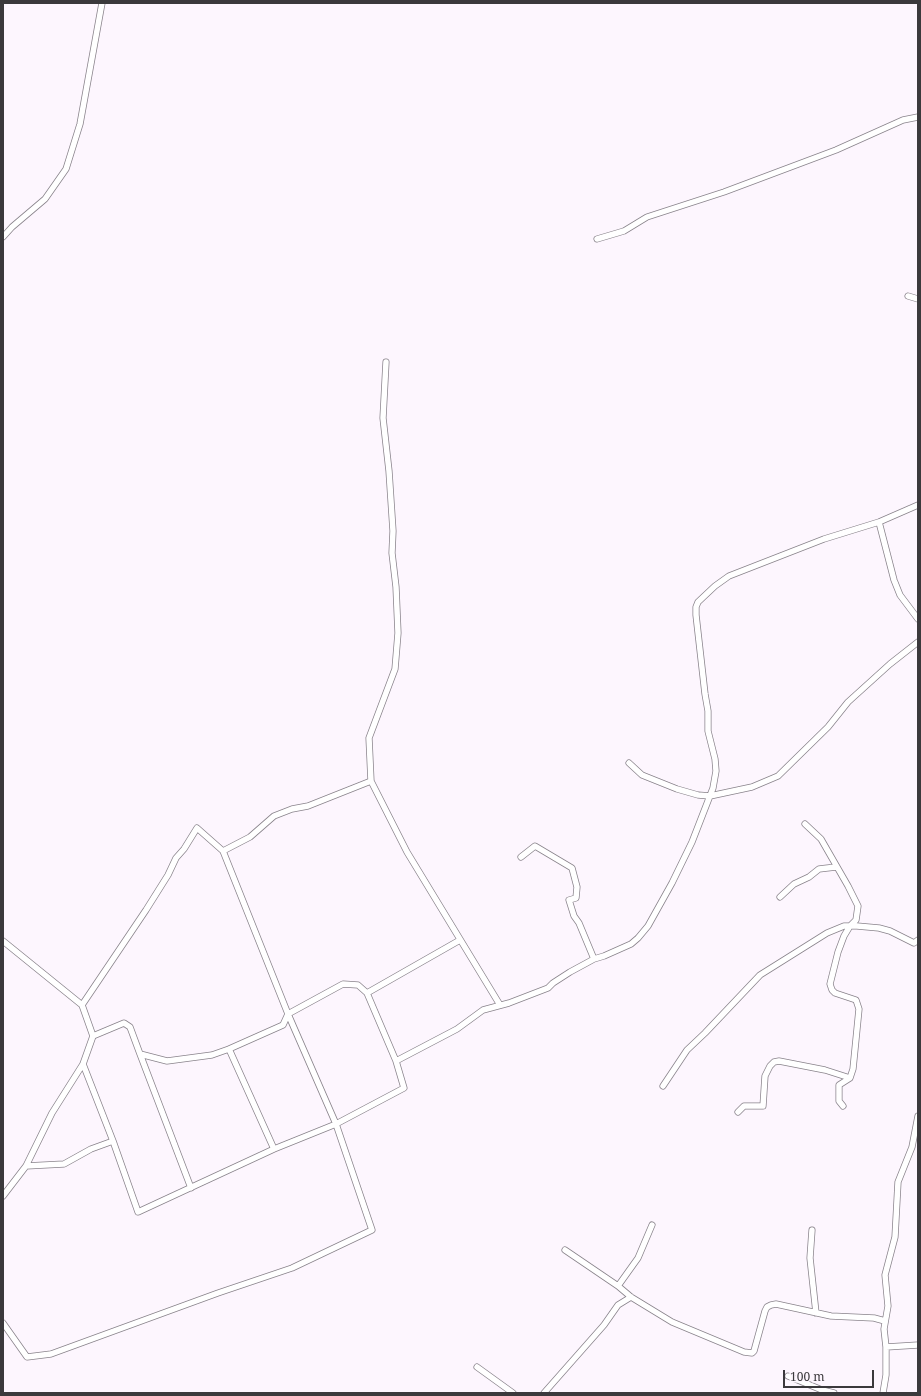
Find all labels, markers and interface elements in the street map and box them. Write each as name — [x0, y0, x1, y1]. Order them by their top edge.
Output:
scale bar — [785, 1362, 876, 1388]
text: 100 m — [790, 1368, 825, 1385]

